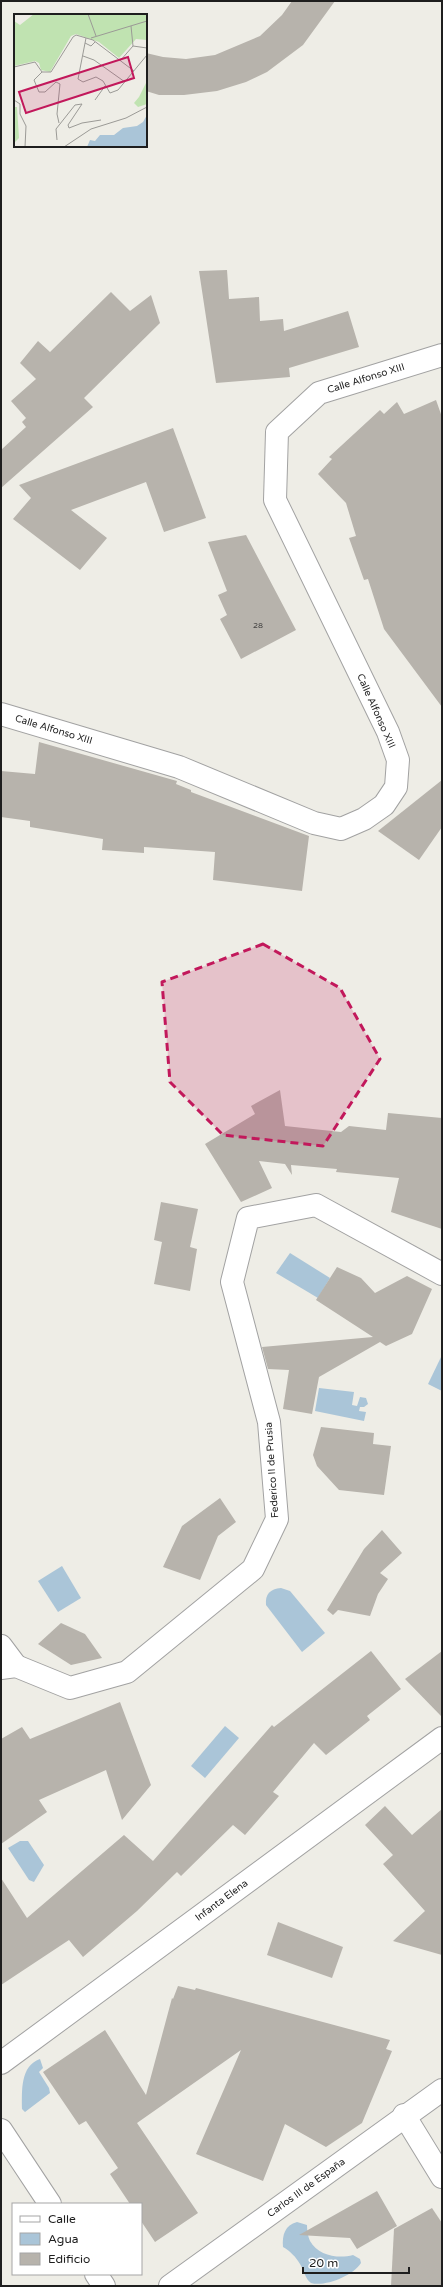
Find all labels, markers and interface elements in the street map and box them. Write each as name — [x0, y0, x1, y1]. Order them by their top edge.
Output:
inset map — [14, 14, 147, 147]
street label: Calle Alfonso XIII — [326, 361, 406, 396]
house number: 28 — [253, 621, 263, 630]
street label: Calle Alfonso XIII — [354, 672, 398, 750]
street label: Calle Alfonso XIII — [14, 712, 94, 747]
street label: Federico II de Prusia — [263, 1422, 281, 1518]
street label: Infanta Elena — [193, 1877, 250, 1924]
street label: Carlos III de España — [265, 2156, 348, 2220]
legend — [12, 2203, 142, 2275]
text: Calle — [48, 2212, 76, 2226]
text: Agua — [48, 2232, 78, 2246]
scale bar — [303, 2249, 409, 2275]
text: Edificio — [48, 2252, 90, 2266]
text: 20 m — [309, 2256, 338, 2270]

